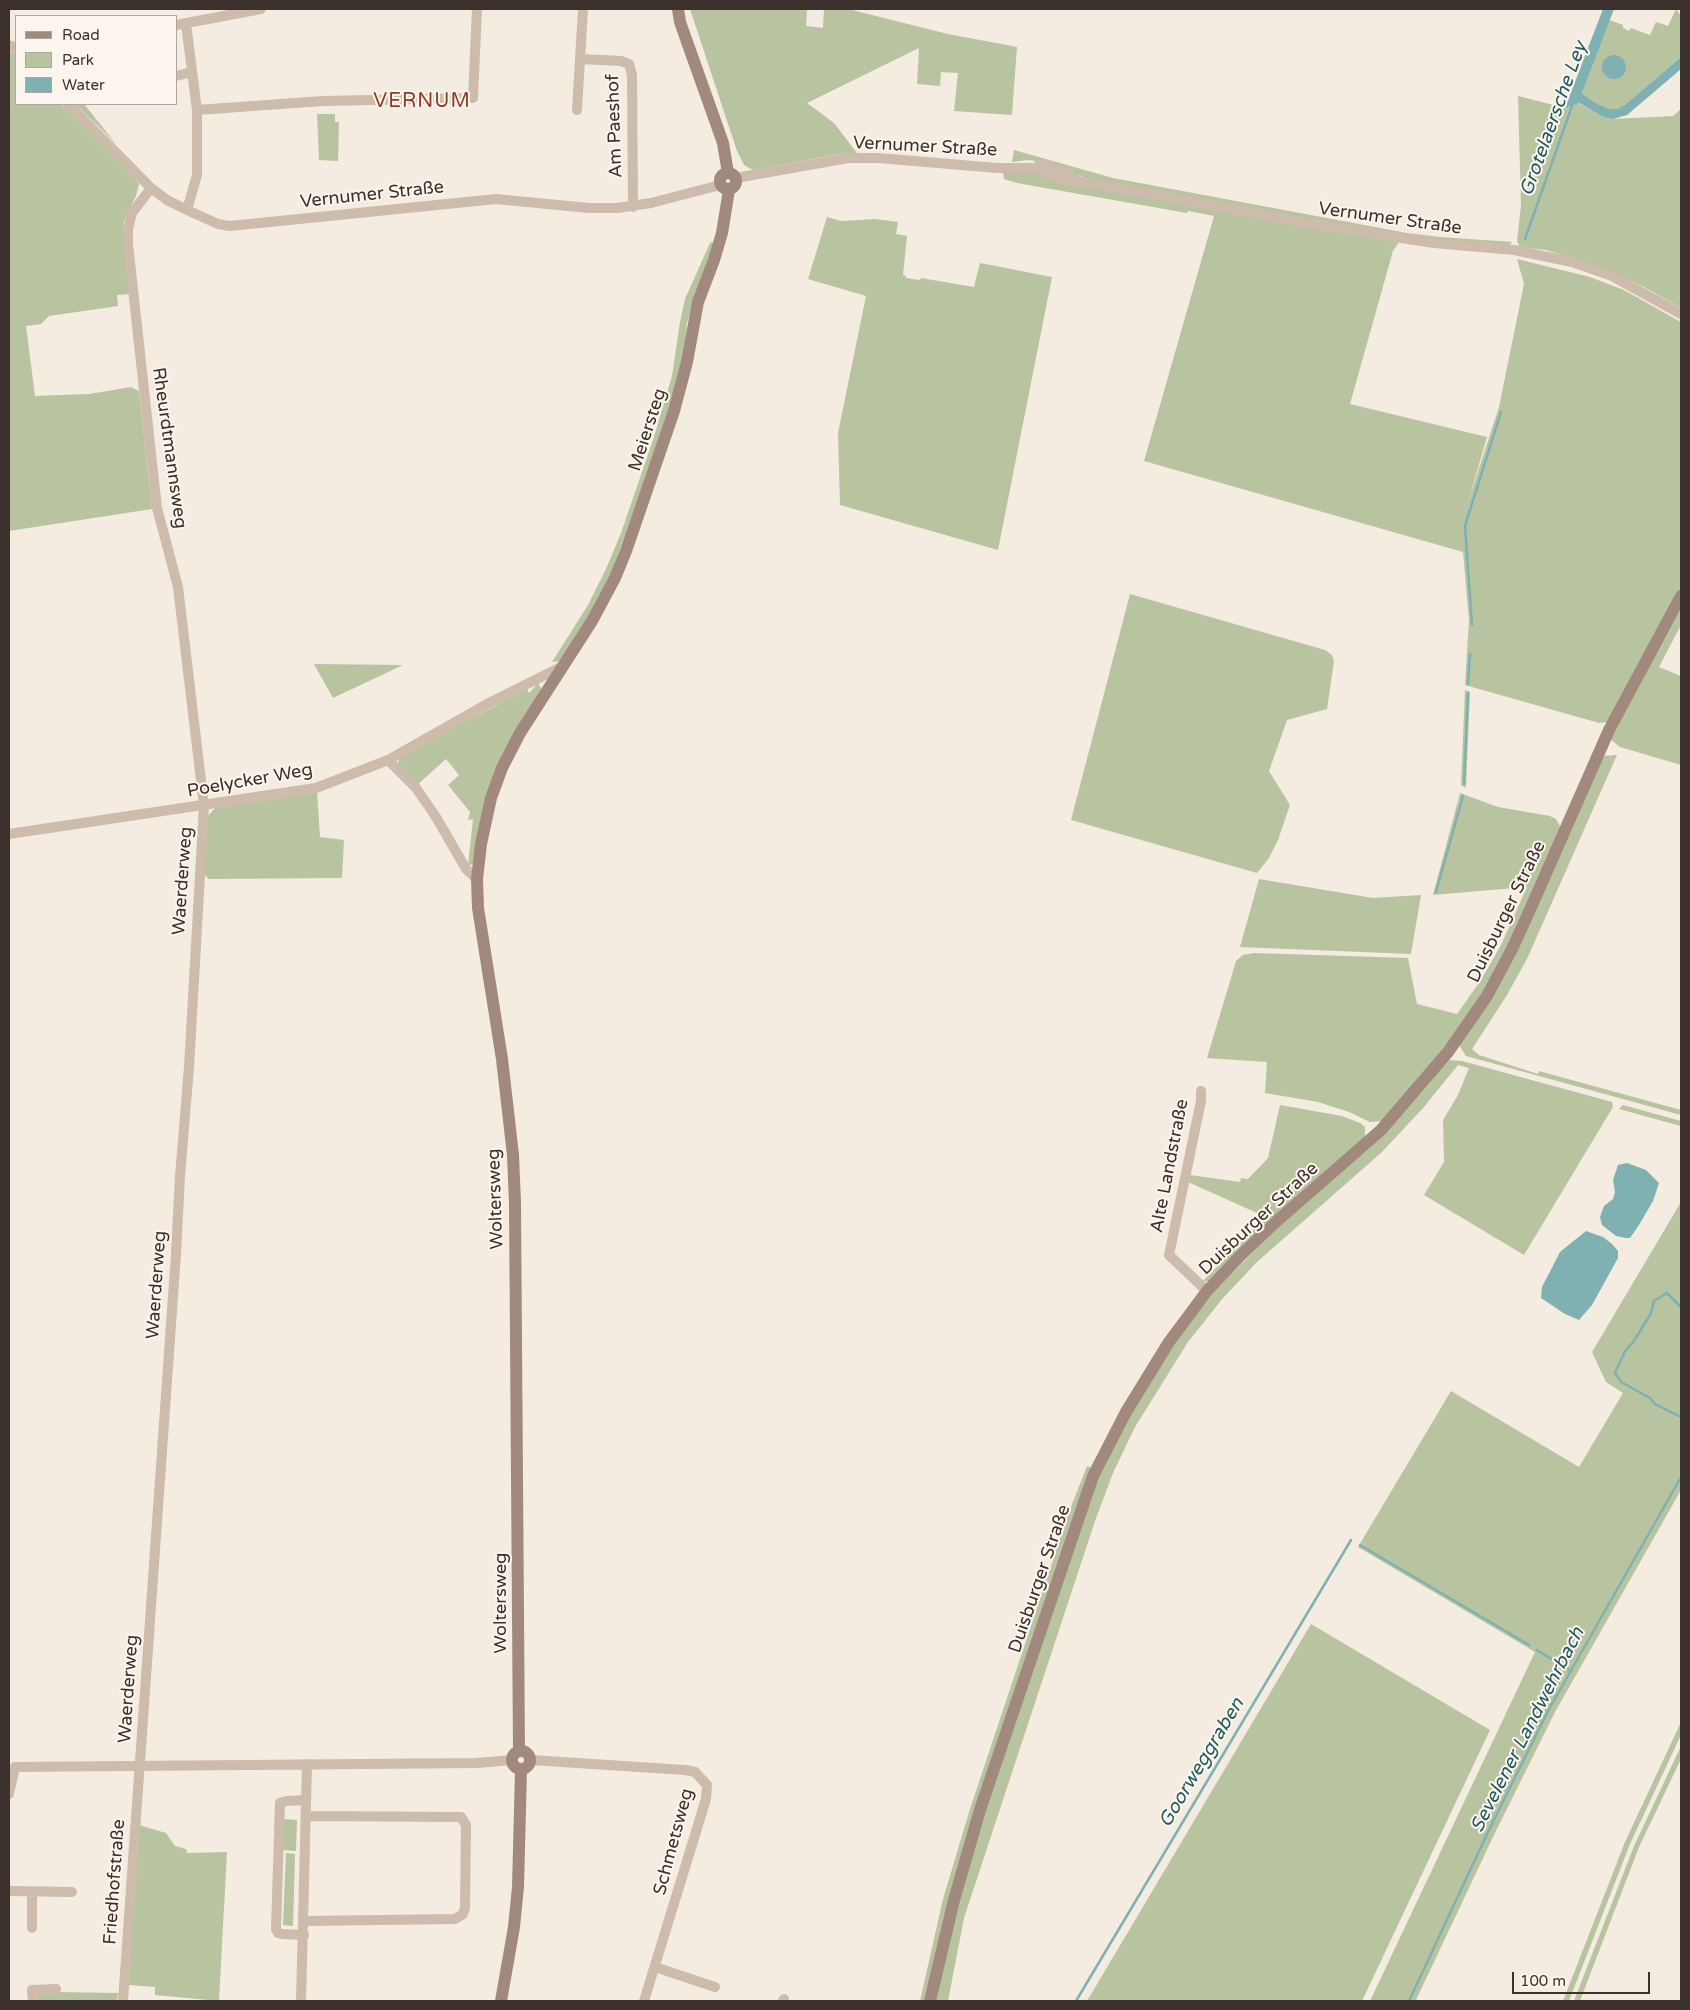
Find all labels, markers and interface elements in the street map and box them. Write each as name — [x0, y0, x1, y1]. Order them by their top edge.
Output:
legend — [15, 15, 178, 105]
text: Road — [62, 26, 100, 44]
water label: Grotelaersche Ley — [1516, 39, 1592, 199]
text: Park — [62, 51, 94, 69]
street label: Am Paeshof — [602, 74, 628, 178]
text: Water — [62, 76, 105, 94]
district label: VERNUM — [373, 90, 471, 114]
street label: Vernumer Straße — [852, 132, 998, 162]
street label: Vernumer Straße — [299, 177, 445, 213]
street label: Vernumer Straße — [1317, 198, 1463, 240]
street label: Rheurdtmannsweg — [147, 366, 191, 530]
street label: Meiersteg — [624, 386, 672, 474]
street label: Poelycker Weg — [186, 759, 314, 803]
street label: Waerderweg — [168, 826, 198, 936]
street label: Duisburger Straße — [1463, 838, 1551, 986]
street label: Alte Landstraße — [1146, 1097, 1194, 1235]
street label: Woltersweg — [483, 1148, 509, 1250]
street label: Duisburger Straße — [1195, 1158, 1323, 1280]
street label: Waerderweg — [142, 1230, 172, 1340]
street label: Duisburger Straße — [1005, 1502, 1075, 1656]
street label: Woltersweg — [490, 1553, 512, 1653]
water label: Sevelener Landwehrbach — [1466, 1624, 1590, 1836]
street label: Waerderweg — [114, 1634, 144, 1744]
water label: Goorweggraben — [1154, 1694, 1250, 1832]
street label: Schmetsweg — [649, 1786, 699, 1898]
street label: Friedhofstraße — [100, 1819, 130, 1945]
scale bar — [1515, 1962, 1652, 1994]
text: 100 m — [1520, 1972, 1566, 1990]

